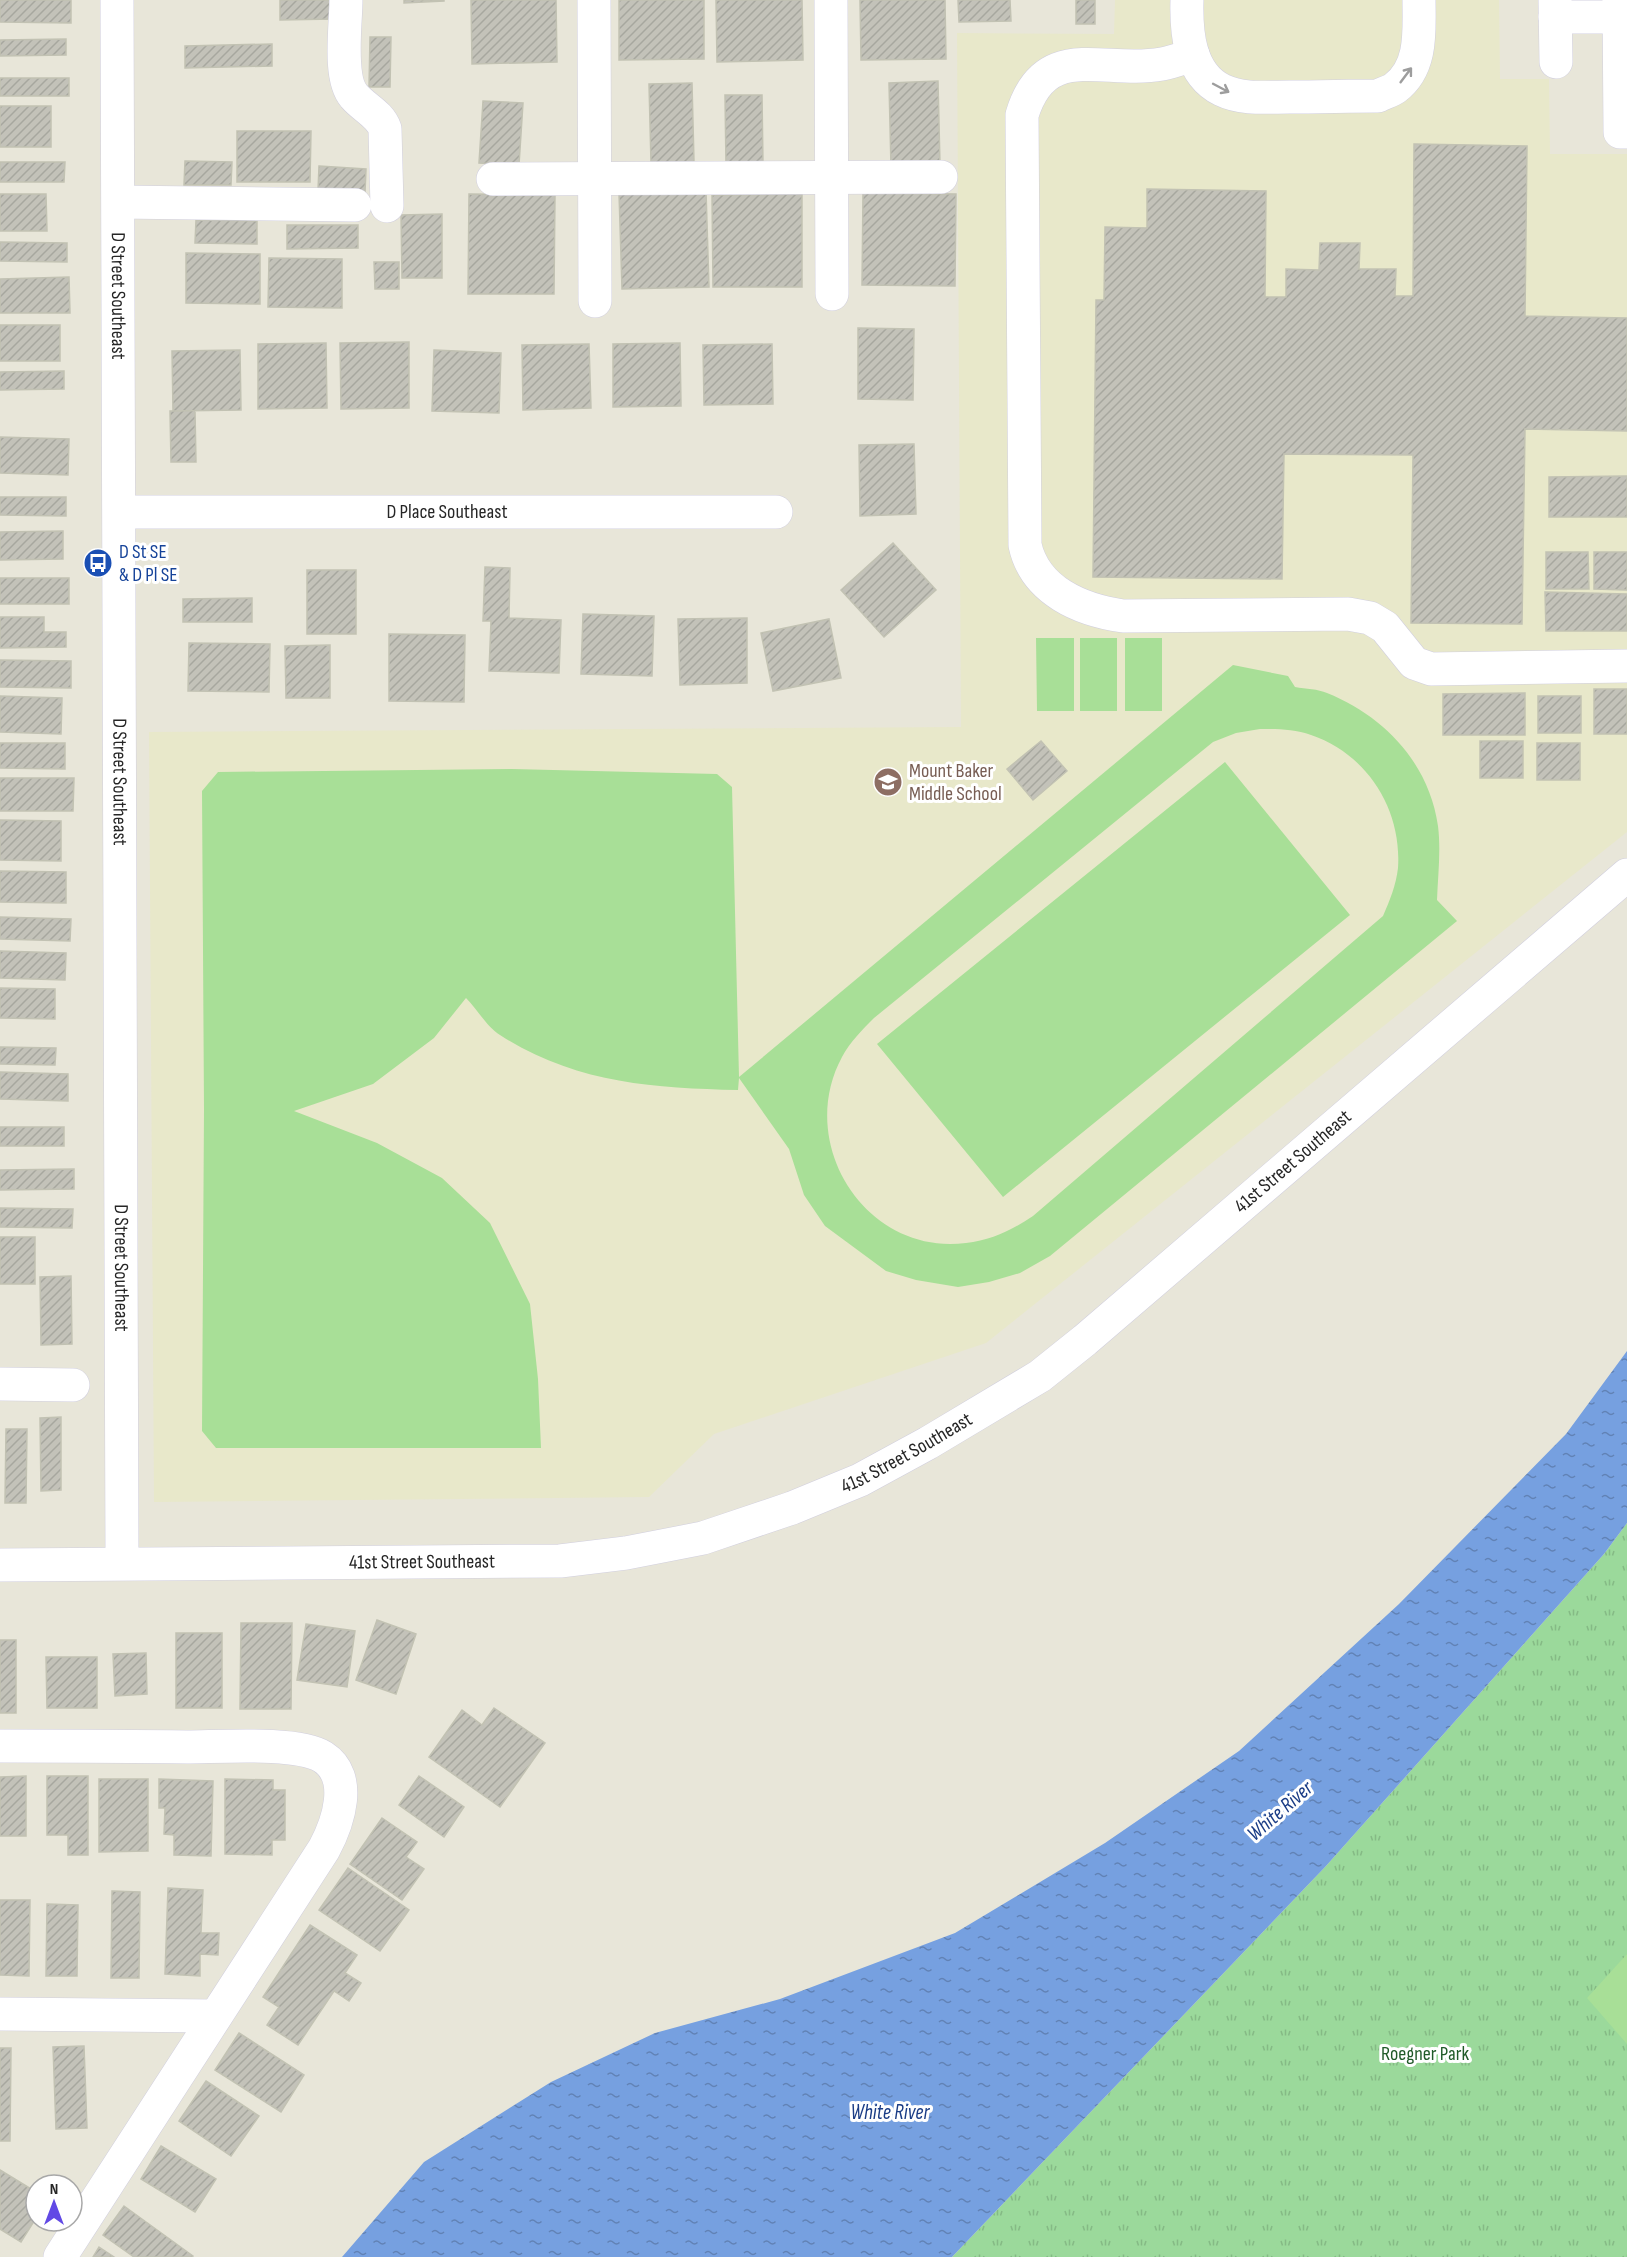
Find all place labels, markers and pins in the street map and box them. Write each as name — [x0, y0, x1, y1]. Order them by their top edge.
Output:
place label: D St SE & D Pl SE — [119, 540, 177, 587]
bus stop icon: D St SE & D Pl SE — [82, 547, 114, 579]
place label: Mount Baker Middle School — [909, 759, 1002, 806]
school or university icon: Mount Baker Middle School — [872, 766, 904, 798]

